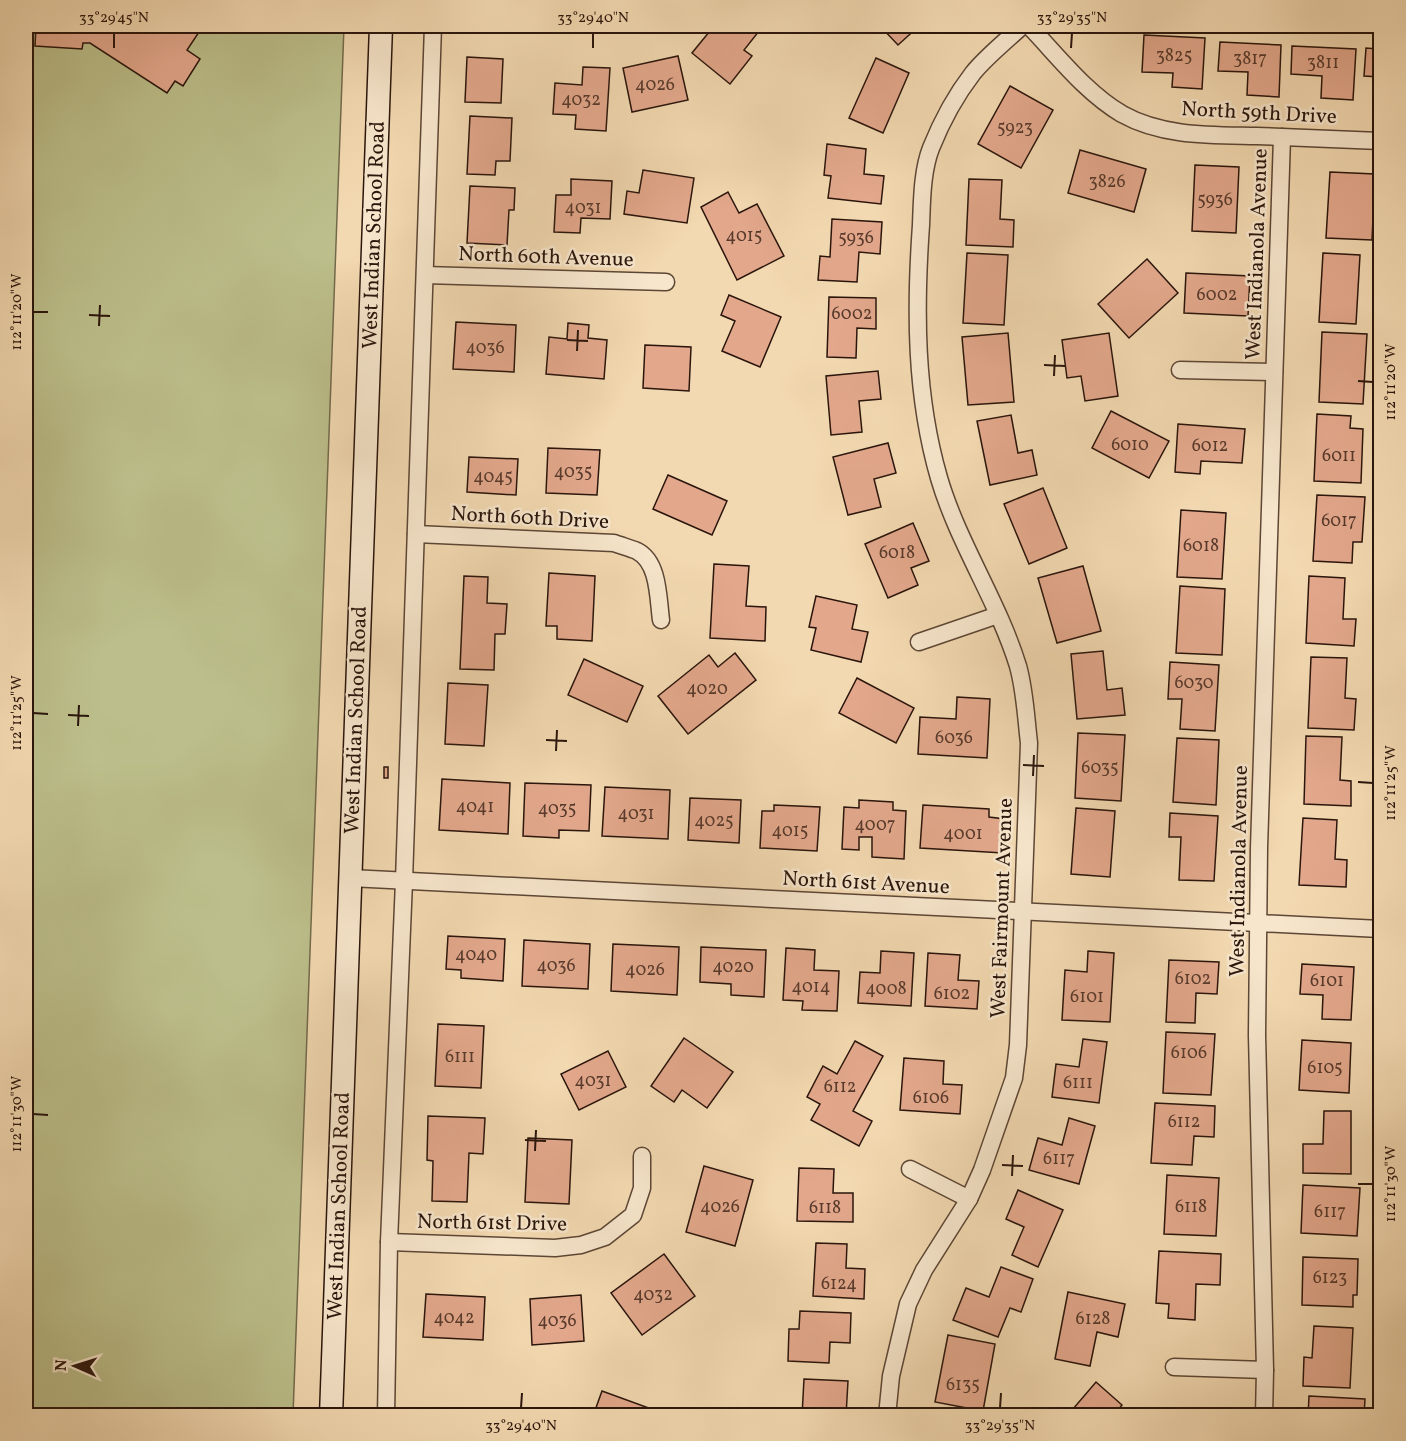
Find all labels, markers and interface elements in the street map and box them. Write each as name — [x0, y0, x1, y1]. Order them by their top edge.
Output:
text: 33°29'45"N — [79, 8, 149, 29]
text: 33°29'40"N — [557, 8, 629, 29]
text: 33°29'35"N — [1037, 8, 1107, 29]
house number: 3825 — [1156, 44, 1192, 69]
house number: 3817 — [1233, 47, 1267, 72]
house number: 3811 — [1307, 51, 1339, 76]
house number: 4026 — [635, 73, 675, 98]
house number: 4032 — [561, 88, 601, 113]
street label: North 59th Drive — [1180, 95, 1337, 132]
house number: 5923 — [997, 116, 1033, 141]
street label: West Indian School Road — [356, 120, 393, 350]
street label: West Indianola Avenue — [1239, 148, 1276, 360]
house number: 3826 — [1088, 170, 1126, 195]
house number: 5936 — [1197, 188, 1233, 213]
house number: 4031 — [565, 196, 601, 221]
house number: 4015 — [726, 224, 762, 249]
house number: 5936 — [838, 226, 874, 251]
street label: North 60th Avenue — [458, 240, 634, 275]
text: 112°11'20"W — [7, 273, 28, 351]
house number: 6002 — [1197, 283, 1237, 308]
house number: 6002 — [832, 302, 872, 327]
house number: 4036 — [465, 336, 505, 361]
text: 112°11'20"W — [1381, 343, 1402, 421]
house number: 6010 — [1111, 433, 1149, 458]
house number: 6012 — [1192, 434, 1228, 459]
house number: 6011 — [1322, 444, 1356, 469]
house number: 4035 — [554, 460, 592, 485]
house number: 4045 — [473, 465, 513, 490]
street label: North 60th Drive — [450, 500, 610, 537]
house number: 6017 — [1321, 509, 1357, 534]
house number: 6018 — [1183, 534, 1219, 559]
house number: 6018 — [879, 541, 915, 566]
street label: West Indian School Road — [338, 605, 375, 835]
house number: 6030 — [1174, 671, 1214, 696]
text: 112°11'25"W — [7, 675, 28, 751]
house number: 4020 — [686, 677, 728, 702]
house number: 6036 — [935, 726, 973, 751]
text: 112°11'25"W — [1381, 745, 1402, 821]
house number: 6035 — [1081, 756, 1119, 781]
street label: West Indianola Avenue — [1223, 765, 1256, 977]
house number: 4041 — [456, 795, 494, 820]
house number: 4035 — [538, 797, 576, 822]
street label: West Fairmount Avenue — [984, 797, 1021, 1019]
house number: 4031 — [618, 802, 654, 827]
house number: 4025 — [694, 809, 734, 834]
house number: 4007 — [854, 813, 896, 838]
house number: 4015 — [772, 819, 808, 844]
house number: 4001 — [943, 822, 983, 847]
street label: North 61st Avenue — [781, 865, 950, 902]
house number: 4040 — [455, 943, 497, 968]
house number: 4036 — [536, 954, 576, 979]
house number: 4020 — [712, 955, 754, 980]
house number: 4026 — [625, 958, 665, 983]
house number: 6102 — [1175, 967, 1211, 992]
house number: 6101 — [1310, 969, 1344, 994]
house number: 4014 — [792, 975, 830, 1000]
house number: 4008 — [865, 977, 907, 1002]
house number: 6102 — [934, 982, 970, 1007]
house number: 6101 — [1070, 985, 1104, 1010]
house number: 6106 — [1171, 1041, 1207, 1066]
house number: 6111 — [445, 1045, 475, 1070]
house number: 6105 — [1307, 1056, 1343, 1081]
house number: 4031 — [575, 1069, 611, 1094]
house number: 6111 — [1063, 1071, 1093, 1096]
house number: 6112 — [824, 1075, 856, 1100]
text: 112°11'30"W — [7, 1076, 28, 1152]
house number: 6106 — [913, 1086, 949, 1111]
street label: West Indian School Road — [321, 1091, 358, 1321]
house number: 6112 — [1168, 1110, 1200, 1135]
text: 112°11'30"W — [1381, 1146, 1402, 1222]
house number: 6117 — [1043, 1147, 1075, 1172]
house number: 4026 — [700, 1195, 740, 1220]
house number: 6118 — [1175, 1195, 1207, 1220]
house number: 6118 — [809, 1196, 841, 1221]
house number: 6117 — [1314, 1200, 1346, 1225]
street label: North 61st Drive — [417, 1208, 567, 1239]
house number: 6123 — [1313, 1266, 1347, 1291]
house number: 6124 — [821, 1272, 857, 1297]
house number: 4032 — [633, 1283, 673, 1308]
house number: 4042 — [433, 1306, 475, 1331]
house number: 6128 — [1076, 1307, 1110, 1332]
house number: 4036 — [537, 1309, 577, 1334]
north arrow — [45, 1336, 105, 1396]
text: N — [51, 1359, 73, 1372]
house number: 6135 — [946, 1373, 980, 1398]
text: 33°29'40"N — [485, 1416, 557, 1437]
text: 33°29'35"N — [965, 1416, 1035, 1437]

